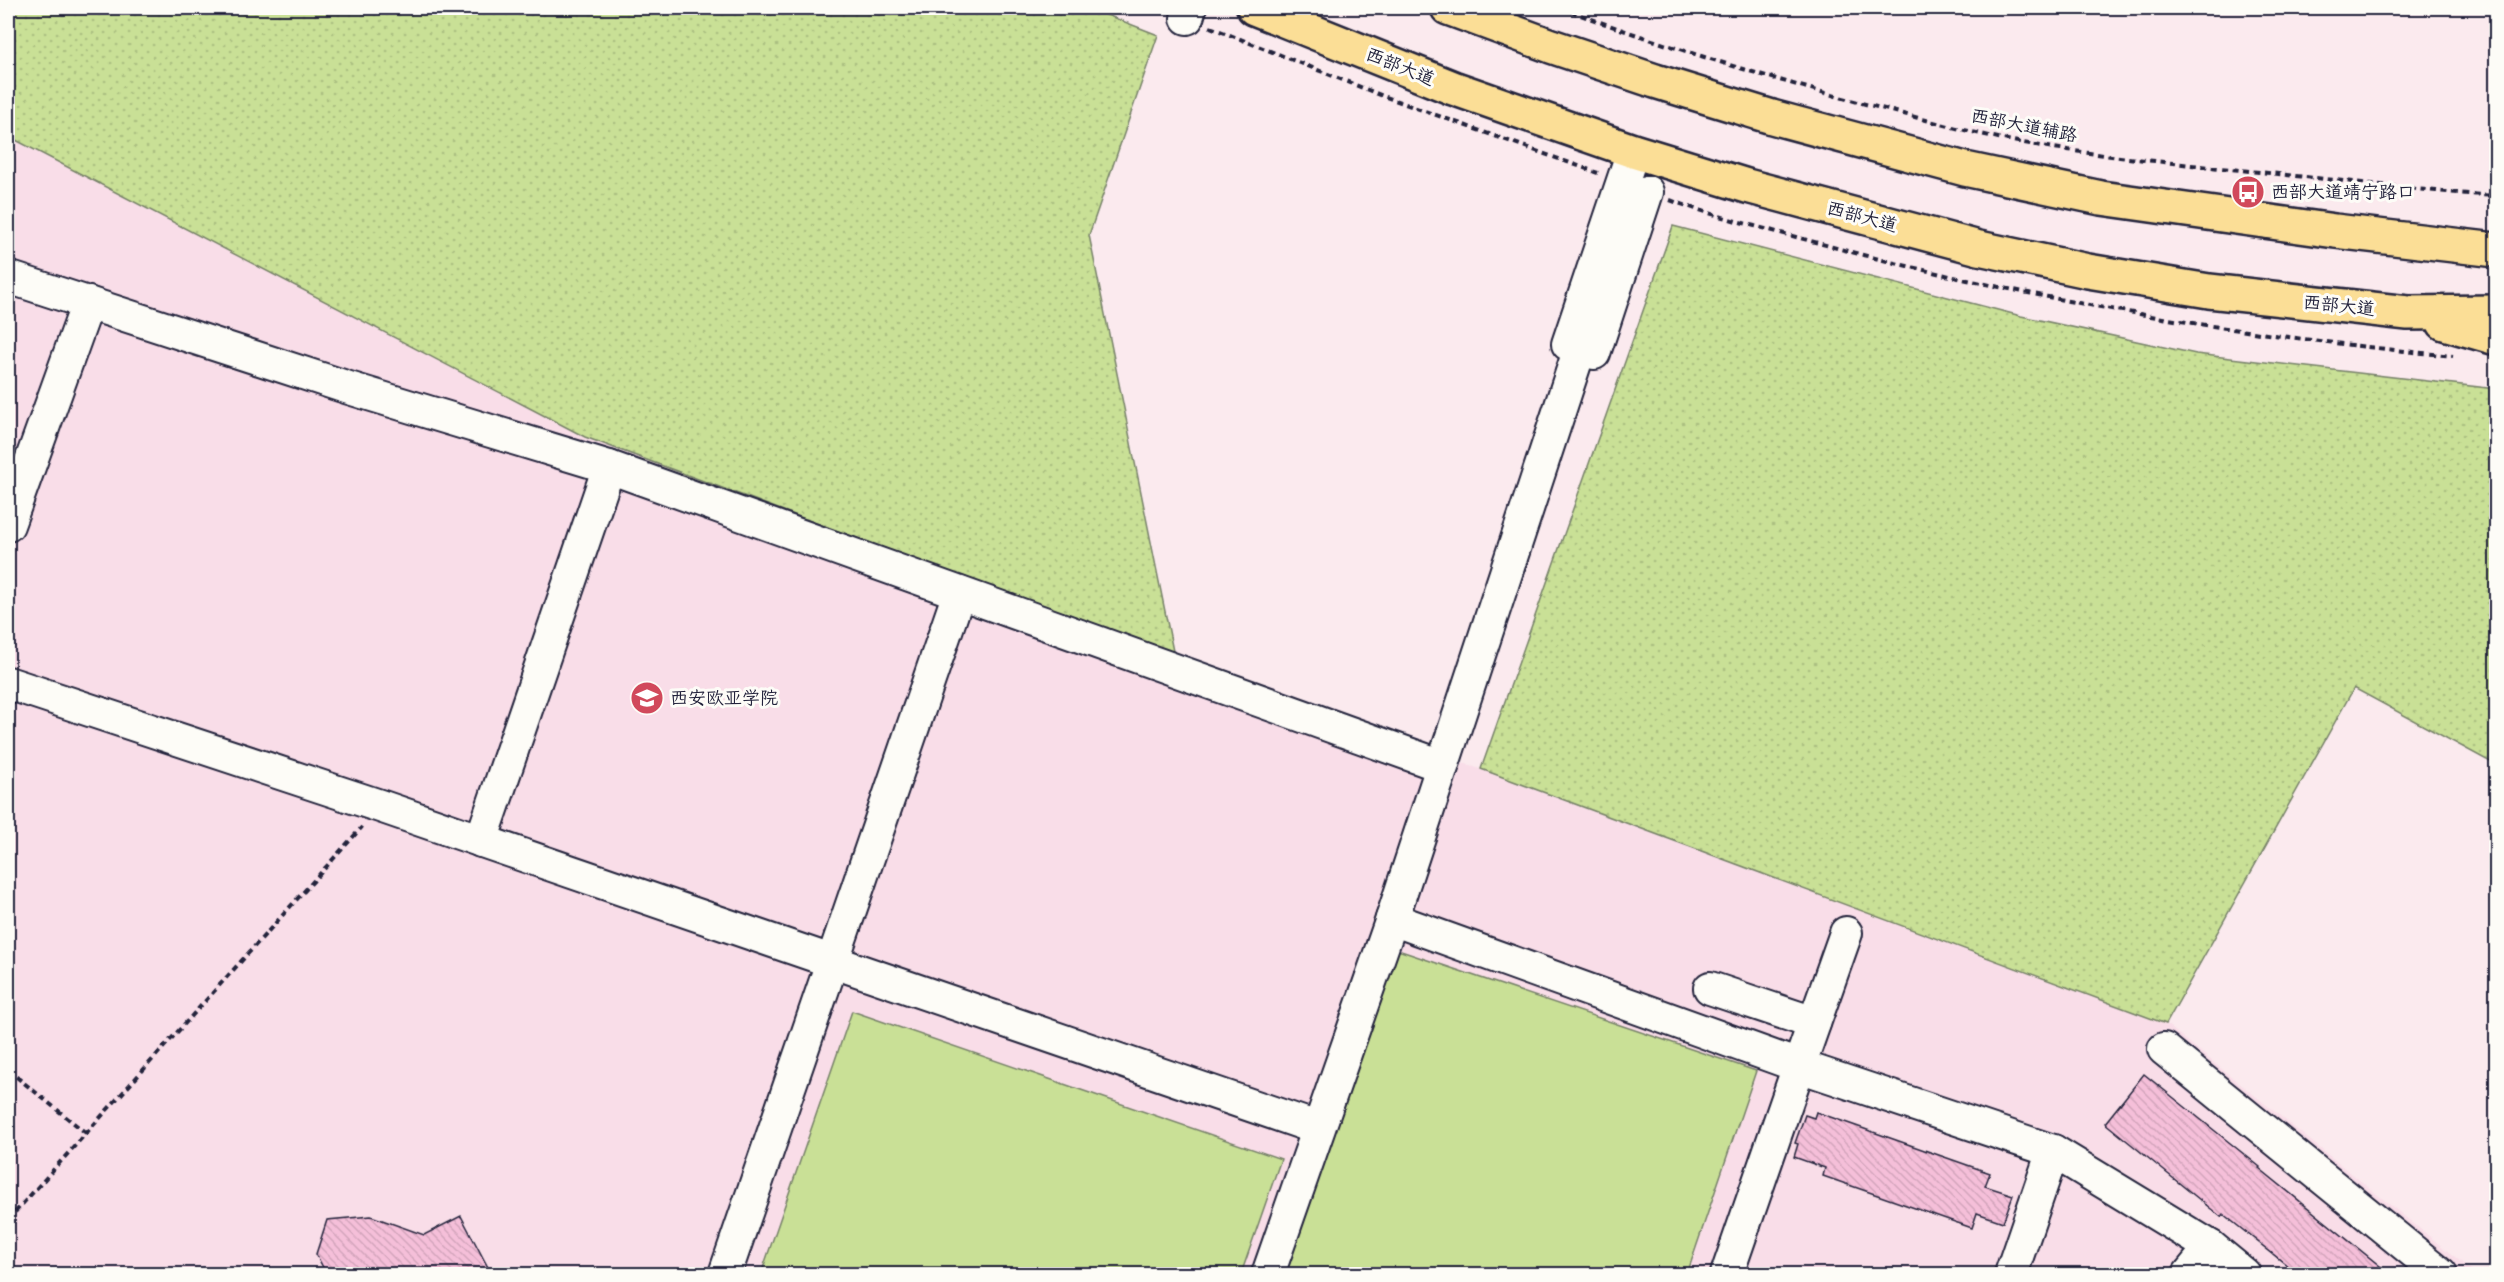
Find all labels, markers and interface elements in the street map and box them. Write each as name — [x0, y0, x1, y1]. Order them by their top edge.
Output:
street label: 西部大道 — [1362, 43, 1438, 91]
street label: 西部大道辅路 — [1969, 104, 2079, 148]
bus stop icon: 西部大道靖宁路口 — [2230, 174, 2266, 210]
place label: 西部大道靖宁路口 — [2271, 181, 2415, 204]
street label: 西部大道 — [1824, 197, 1900, 237]
street label: 西部大道 — [2302, 291, 2376, 321]
school or university icon: 西安欧亚学院 — [629, 680, 665, 716]
place label: 西安欧亚学院 — [670, 687, 778, 710]

